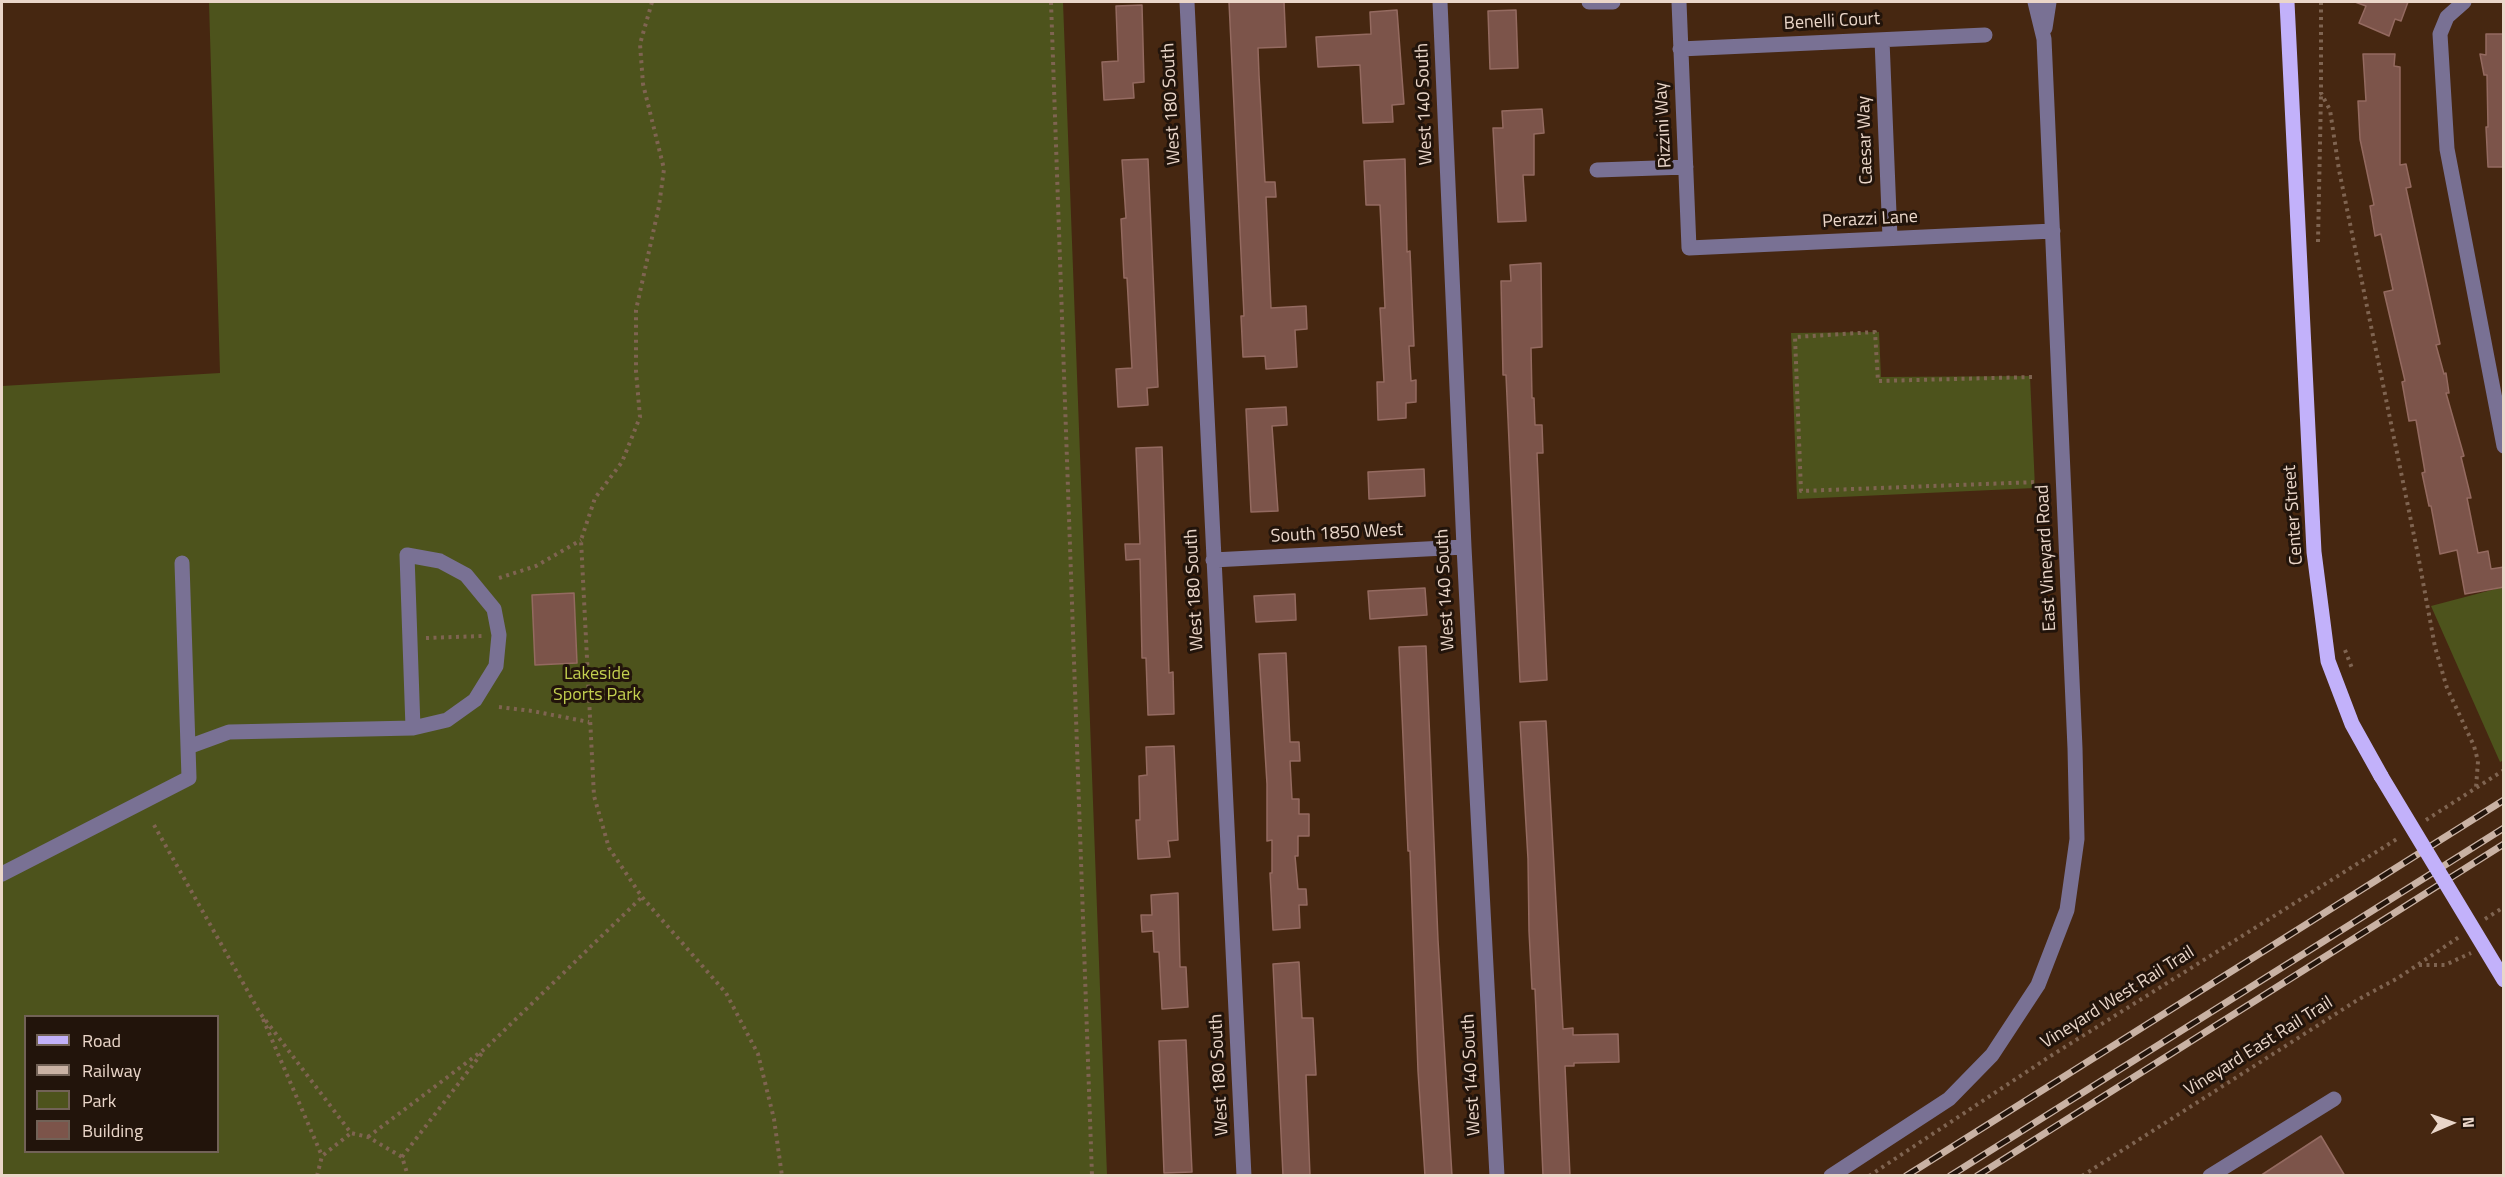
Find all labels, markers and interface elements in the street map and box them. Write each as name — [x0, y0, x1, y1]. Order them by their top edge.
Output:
street label: Benelli Court — [1783, 9, 1881, 35]
street label: West 180 South — [1158, 42, 1186, 166]
street label: West 140 South — [1412, 42, 1438, 166]
street label: Rizzini Way — [1651, 81, 1677, 169]
street label: Caesar Way — [1854, 95, 1878, 185]
street label: Perazzi Lane — [1822, 207, 1918, 233]
street label: Center Street — [2280, 464, 2308, 566]
street label: East Vineyard Road — [2032, 484, 2062, 632]
street label: South 1850 West — [1270, 520, 1404, 548]
street label: West 180 South — [1181, 528, 1209, 652]
street label: West 140 South — [1432, 528, 1460, 652]
park label: Lakeside Sports Park — [553, 664, 641, 706]
street label: Vineyard West Rail Trail — [2037, 942, 2199, 1054]
street label: Vineyard East Rail Trail — [2181, 993, 2337, 1101]
street label: West 180 South — [1206, 1013, 1234, 1137]
street label: West 140 South — [1458, 1013, 1486, 1137]
legend — [24, 1015, 219, 1153]
text: Road — [82, 1027, 121, 1054]
text: Railway — [82, 1057, 141, 1084]
text: Park — [82, 1087, 116, 1114]
north arrow — [2421, 1093, 2481, 1153]
text: N — [2457, 1116, 2481, 1128]
text: Building — [82, 1117, 143, 1144]

